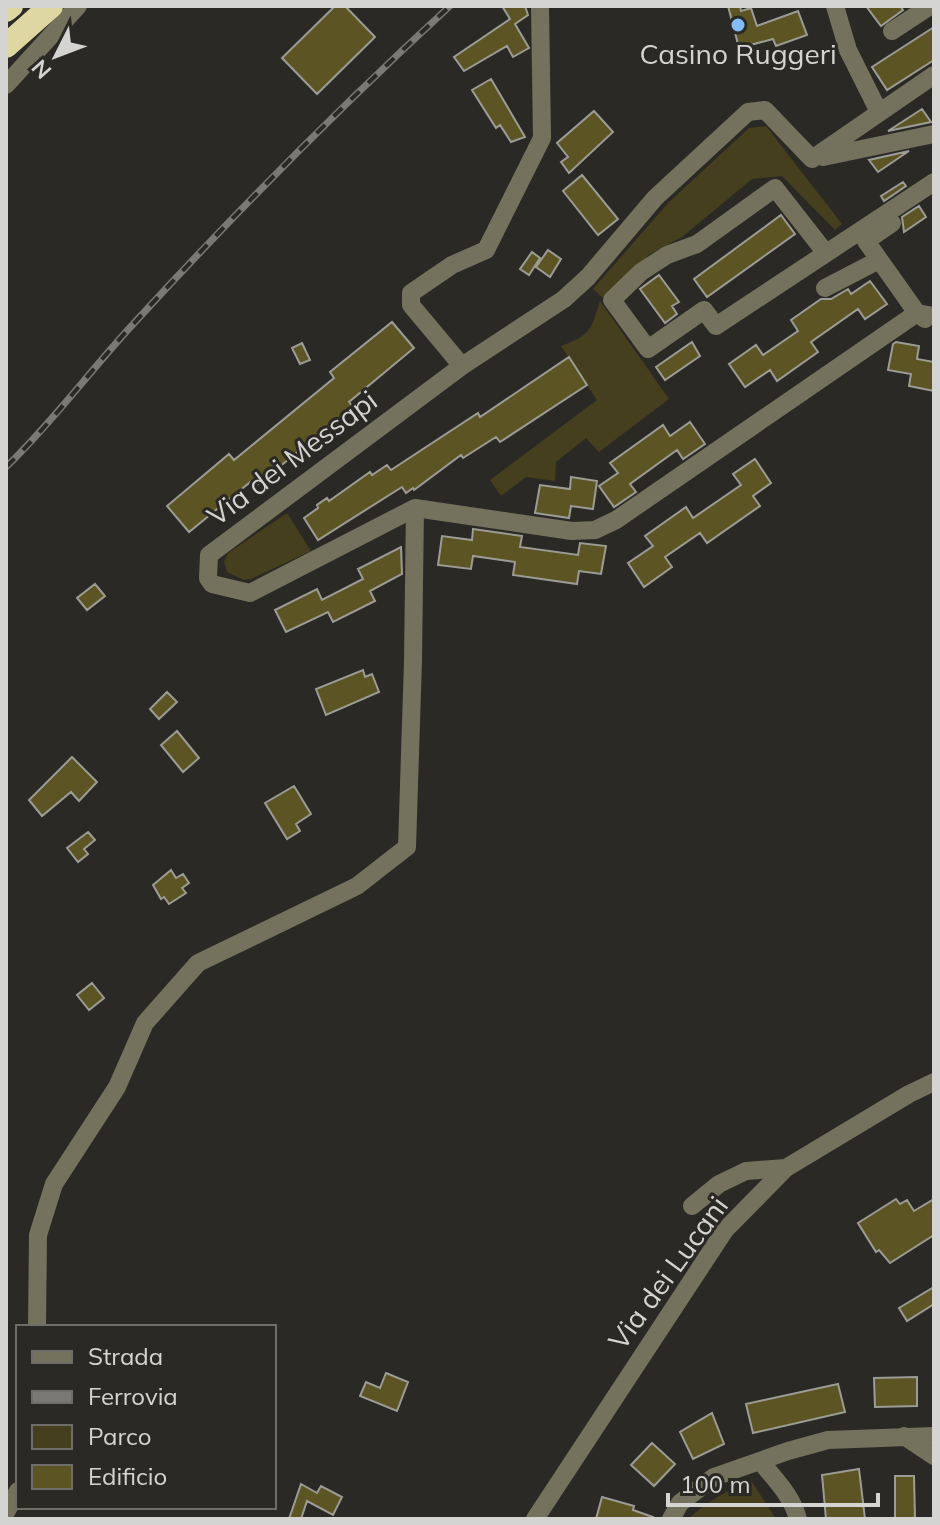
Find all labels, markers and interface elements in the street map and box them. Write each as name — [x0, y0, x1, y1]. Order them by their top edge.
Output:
north arrow — [16, 16, 96, 96]
marker: Casino Ruggeri — [729, 16, 747, 34]
place label: Casino Ruggeri — [639, 36, 837, 71]
text: N — [25, 54, 57, 85]
street label: Via dei Messapi — [200, 382, 384, 533]
street label: Via dei Lucani — [600, 1189, 735, 1356]
legend — [16, 1325, 276, 1509]
text: Strada — [88, 1341, 163, 1371]
text: Ferrovia — [88, 1381, 178, 1411]
text: Parco — [88, 1421, 151, 1451]
scale bar — [668, 1457, 878, 1507]
text: Edificio — [88, 1461, 167, 1491]
text: 100 m — [680, 1469, 751, 1499]

